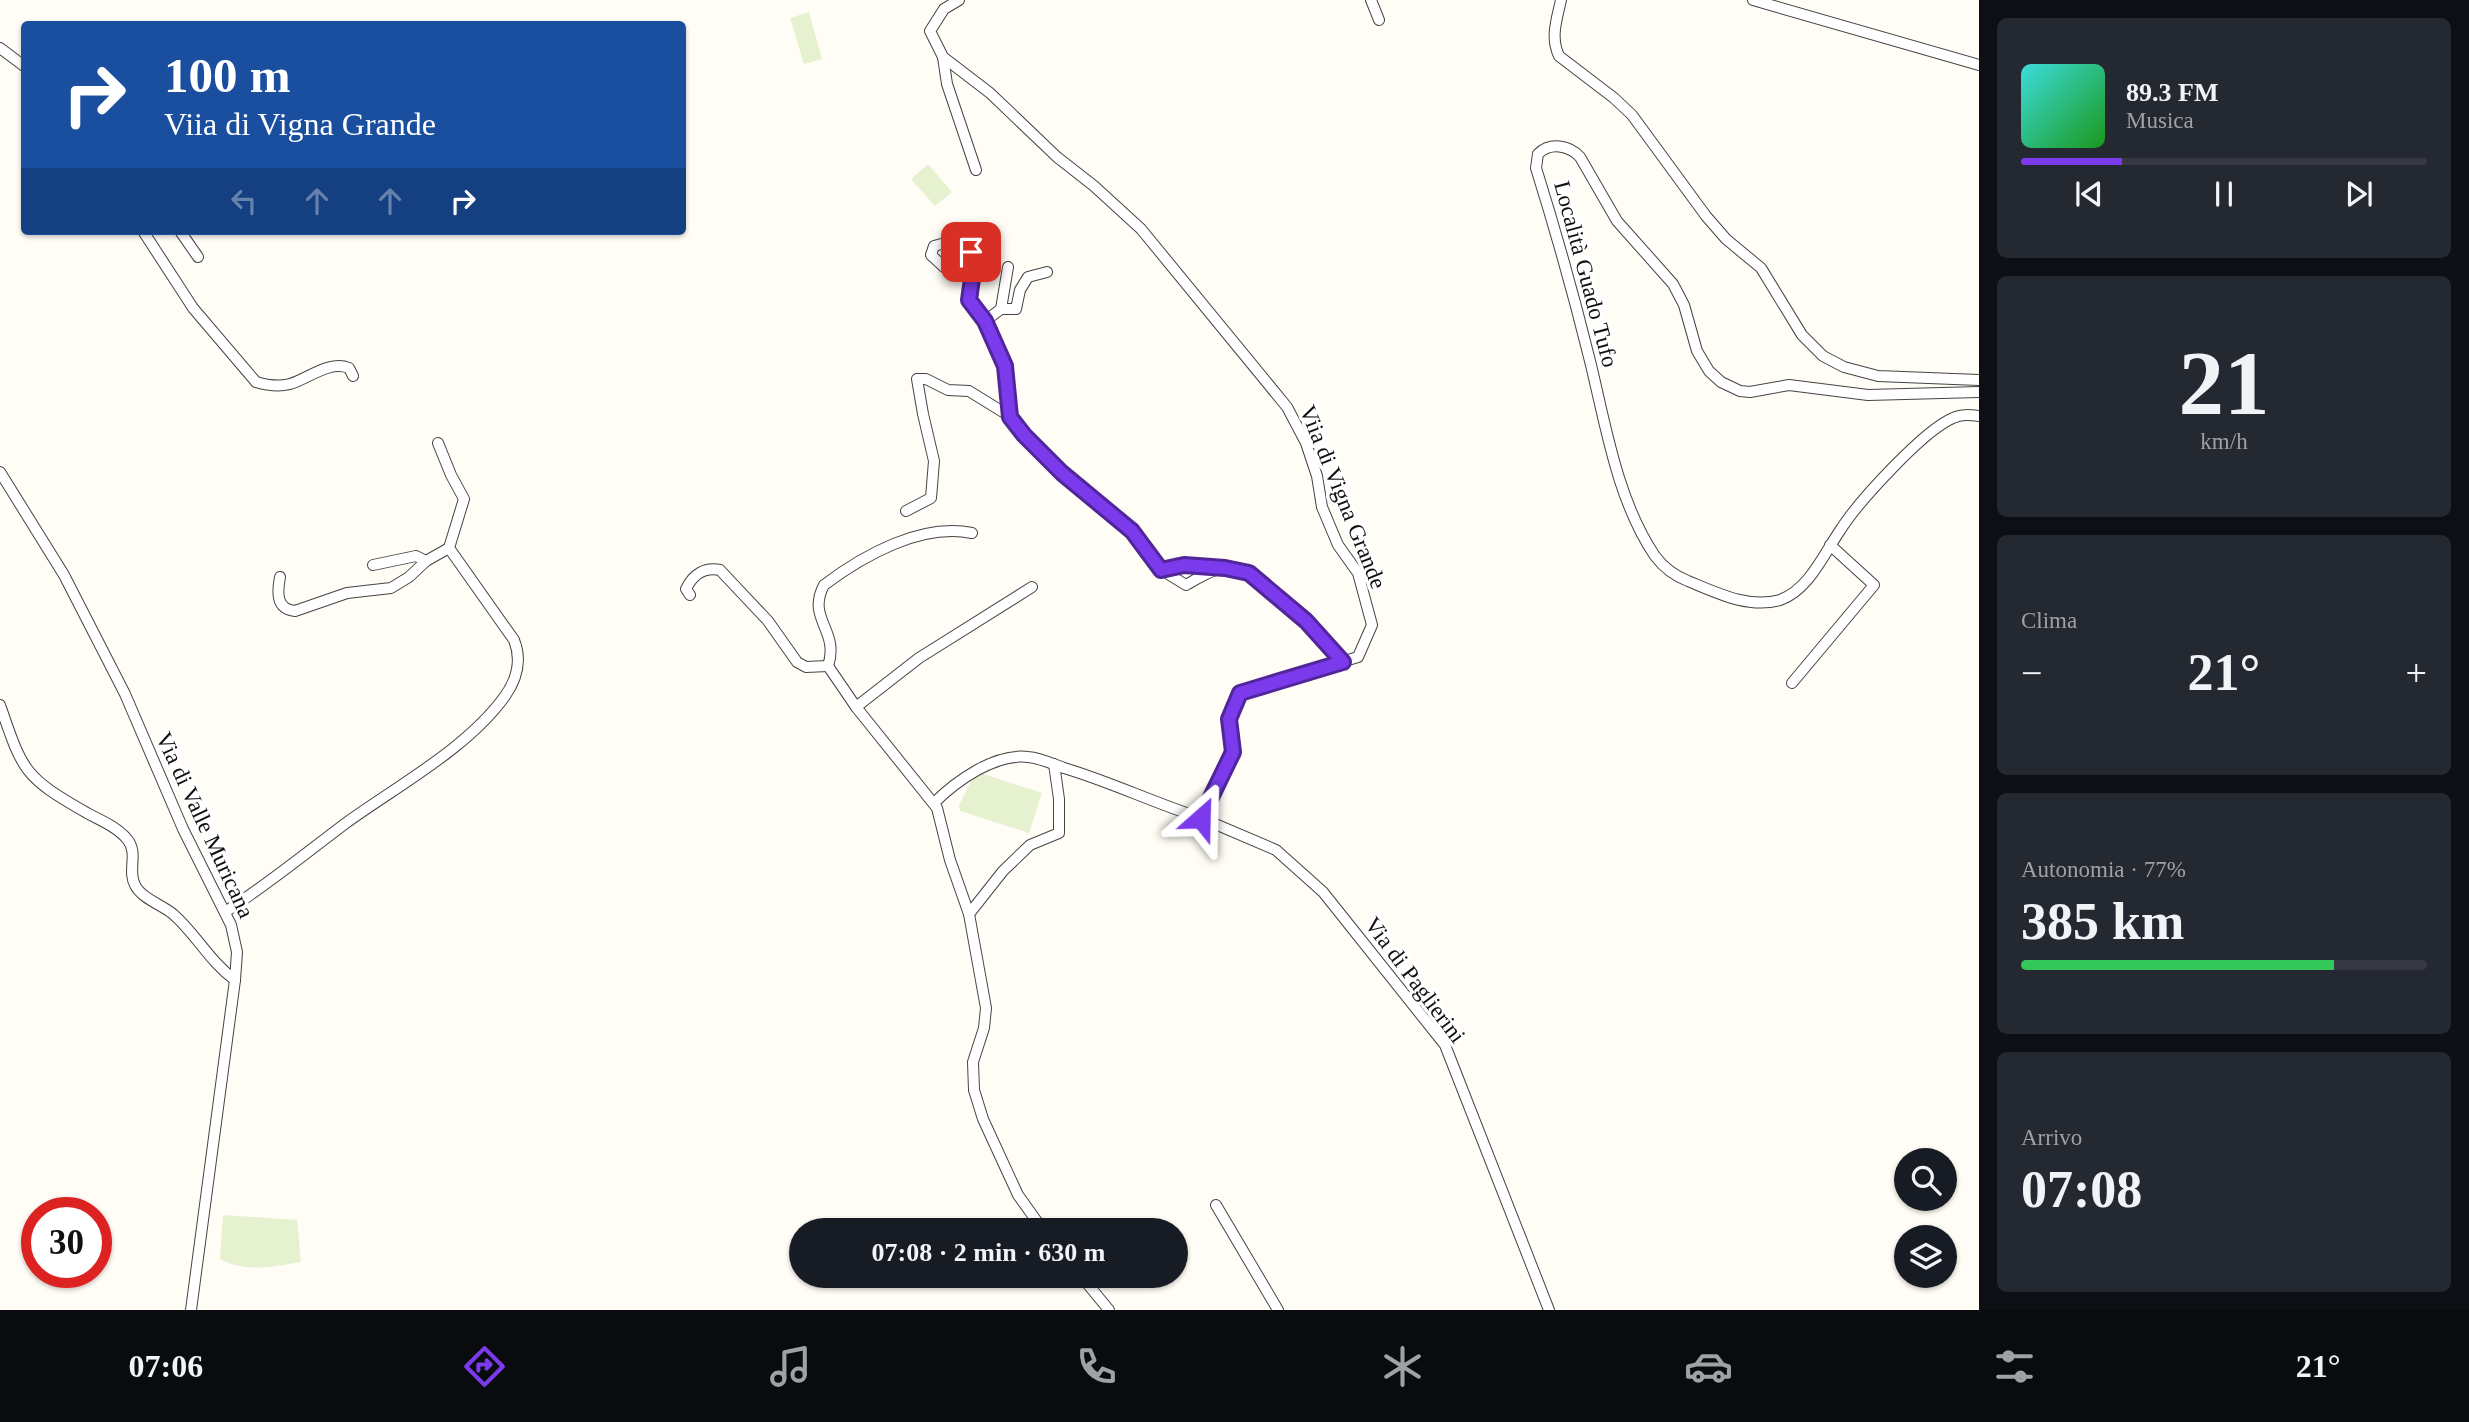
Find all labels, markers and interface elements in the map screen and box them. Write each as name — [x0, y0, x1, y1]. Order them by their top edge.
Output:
text: 100 m — [164, 48, 291, 103]
icon: right — [49, 49, 140, 140]
text: 89.3 FM — [2126, 78, 2218, 107]
text: Viia di Vigna Grande — [164, 106, 436, 142]
text: Musica — [2126, 108, 2194, 133]
icon: previous — [2070, 175, 2108, 213]
icon: pause — [2205, 175, 2243, 213]
icon: next — [2340, 175, 2378, 213]
street label: Località Guado Tufo — [1549, 178, 1623, 370]
icon: left — [225, 182, 263, 220]
icon: ahead — [298, 182, 336, 220]
icon: ahead — [371, 182, 409, 220]
icon: right — [444, 182, 482, 220]
pin — [941, 222, 1001, 282]
icon: arrive — [952, 233, 990, 271]
text: 21 — [2179, 333, 2270, 434]
street label: Viia di Vigna Grande — [1295, 402, 1391, 592]
text: km/h — [2200, 429, 2248, 454]
text: Clima — [2021, 608, 2077, 633]
text: 21° — [2188, 644, 2260, 701]
text: − — [2021, 652, 2042, 694]
text: + — [2406, 652, 2427, 694]
street label: Via di Valle Muricana — [151, 728, 259, 922]
position arrow — [1164, 781, 1238, 855]
text: Autonomia · 77% — [2021, 857, 2186, 882]
text: 385 km — [2021, 893, 2184, 950]
street label: Via di Paglierini — [1360, 912, 1470, 1048]
text: Arrivo — [2021, 1125, 2082, 1150]
map controls — [1894, 1148, 1957, 1288]
button: search — [1894, 1148, 1957, 1211]
text: 07:08 — [2021, 1161, 2142, 1218]
speed limit sign: 30 — [21, 1197, 112, 1288]
button: layers — [1894, 1225, 1957, 1288]
text: 07:08 · 2 min · 630 m — [872, 1238, 1106, 1267]
icon: directions — [460, 1342, 509, 1391]
icon: music — [766, 1342, 815, 1391]
icon: phone — [1072, 1342, 1121, 1391]
icon: climate — [1378, 1342, 1427, 1391]
icon: car — [1684, 1342, 1733, 1391]
icon: filters — [1990, 1342, 2039, 1391]
text: 07:06 — [128, 1348, 203, 1384]
text: 21° — [2296, 1348, 2340, 1384]

